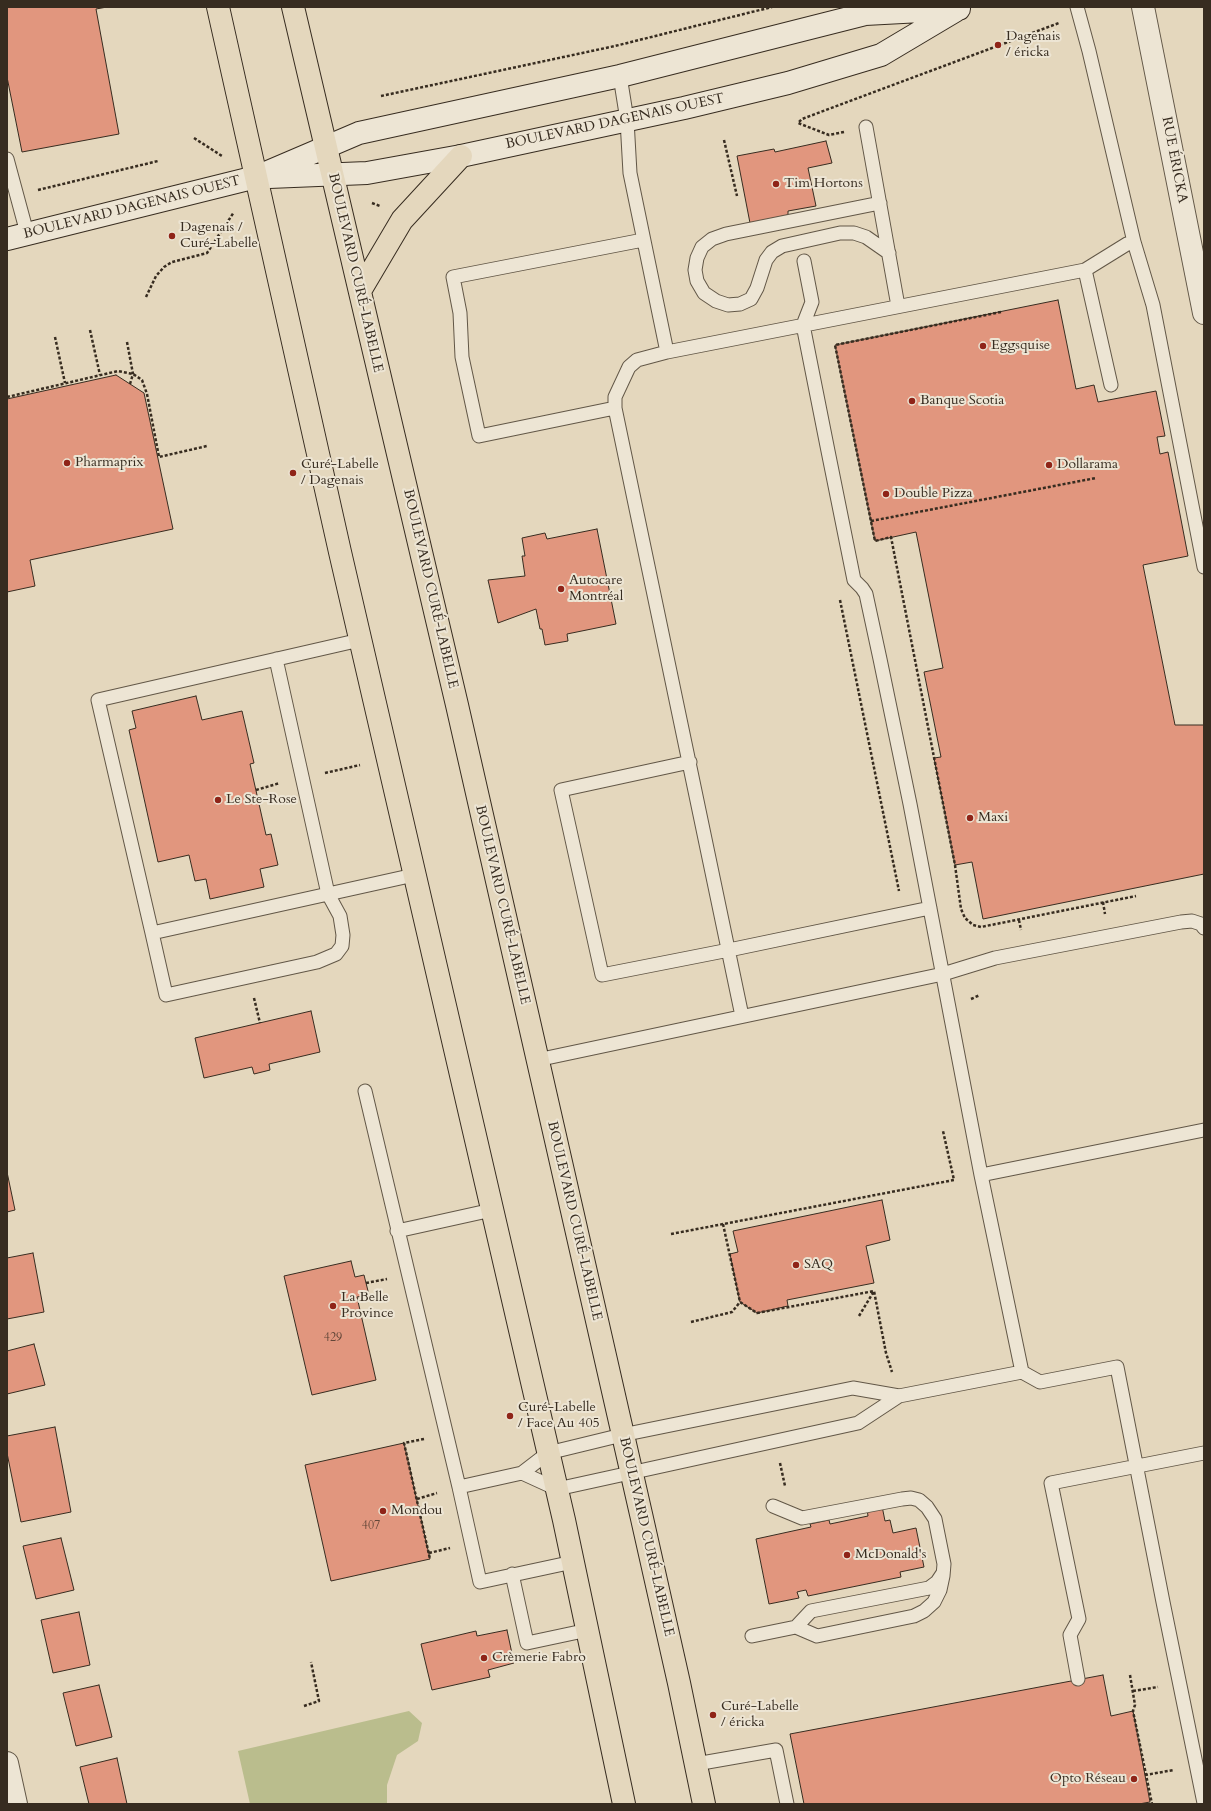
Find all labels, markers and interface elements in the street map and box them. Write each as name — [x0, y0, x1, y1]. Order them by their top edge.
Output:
place label: Dagenais / éricka — [1006, 29, 1060, 62]
marker: Dagenais / éricka — [993, 40, 1003, 50]
street label: BOULEVARD DAGENAIS OUEST — [504, 91, 726, 153]
street label: RUE ÉRICKA — [1157, 115, 1191, 205]
street label: BOULEVARD CURÉ-LABELLE — [324, 172, 386, 374]
street label: BOULEVARD DAGENAIS OUEST — [22, 173, 242, 243]
place label: Tim Hortons — [784, 176, 863, 192]
marker: Tim Hortons — [771, 179, 781, 189]
place label: Dagenais / Curé-Labelle — [180, 220, 258, 252]
marker: Dagenais / Curé-Labelle — [167, 231, 177, 241]
place label: Eggsquise — [991, 338, 1050, 354]
marker: Eggsquise — [978, 341, 988, 351]
place label: Banque Scotia — [920, 393, 1004, 409]
marker: Banque Scotia — [907, 396, 917, 406]
place label: Pharmaprix — [75, 455, 143, 471]
place label: Curé-Labelle / Dagenais — [301, 457, 379, 490]
place label: Dollarama — [1057, 457, 1118, 473]
marker: Pharmaprix — [62, 458, 72, 468]
marker: Dollarama — [1044, 460, 1054, 470]
marker: Curé-Labelle / Dagenais — [288, 468, 298, 478]
place label: Double Pizza — [894, 486, 973, 502]
street label: BOULEVARD CURÉ-LABELLE — [399, 488, 461, 690]
marker: Double Pizza — [881, 489, 891, 499]
place label: Autocare Montréal — [569, 573, 623, 606]
marker: Autocare Montréal — [556, 584, 566, 594]
place label: Le Ste-Rose — [226, 792, 297, 808]
marker: Le Ste-Rose — [213, 795, 223, 805]
street label: BOULEVARD CURÉ-LABELLE — [471, 804, 533, 1006]
place label: Maxi — [978, 810, 1008, 826]
marker: Maxi — [965, 813, 975, 823]
street label: BOULEVARD CURÉ-LABELLE — [543, 1120, 605, 1322]
place label: SAQ — [804, 1257, 833, 1273]
marker: SAQ — [791, 1260, 801, 1270]
place label: La Belle Province — [341, 1290, 394, 1322]
marker: La Belle Province — [328, 1301, 338, 1311]
house number: 429 — [324, 1331, 342, 1345]
place label: Curé-Labelle / Face Au 405 — [518, 1400, 600, 1432]
marker: Curé-Labelle / Face Au 405 — [505, 1411, 515, 1421]
street label: BOULEVARD CURÉ-LABELLE — [615, 1436, 677, 1638]
place label: Mondou — [391, 1503, 442, 1519]
marker: Mondou — [378, 1506, 388, 1516]
house number: 407 — [362, 1519, 380, 1533]
place label: McDonald's — [855, 1547, 926, 1563]
marker: McDonald's — [842, 1550, 852, 1560]
place label: Crèmerie Fabro — [492, 1650, 586, 1666]
marker: Crèmerie Fabro — [479, 1653, 489, 1663]
place label: Curé-Labelle / éricka — [721, 1699, 799, 1732]
marker: Curé-Labelle / éricka — [708, 1710, 718, 1720]
place label: Opto Réseau — [1050, 1771, 1126, 1787]
marker: Opto Réseau — [1129, 1774, 1139, 1784]

